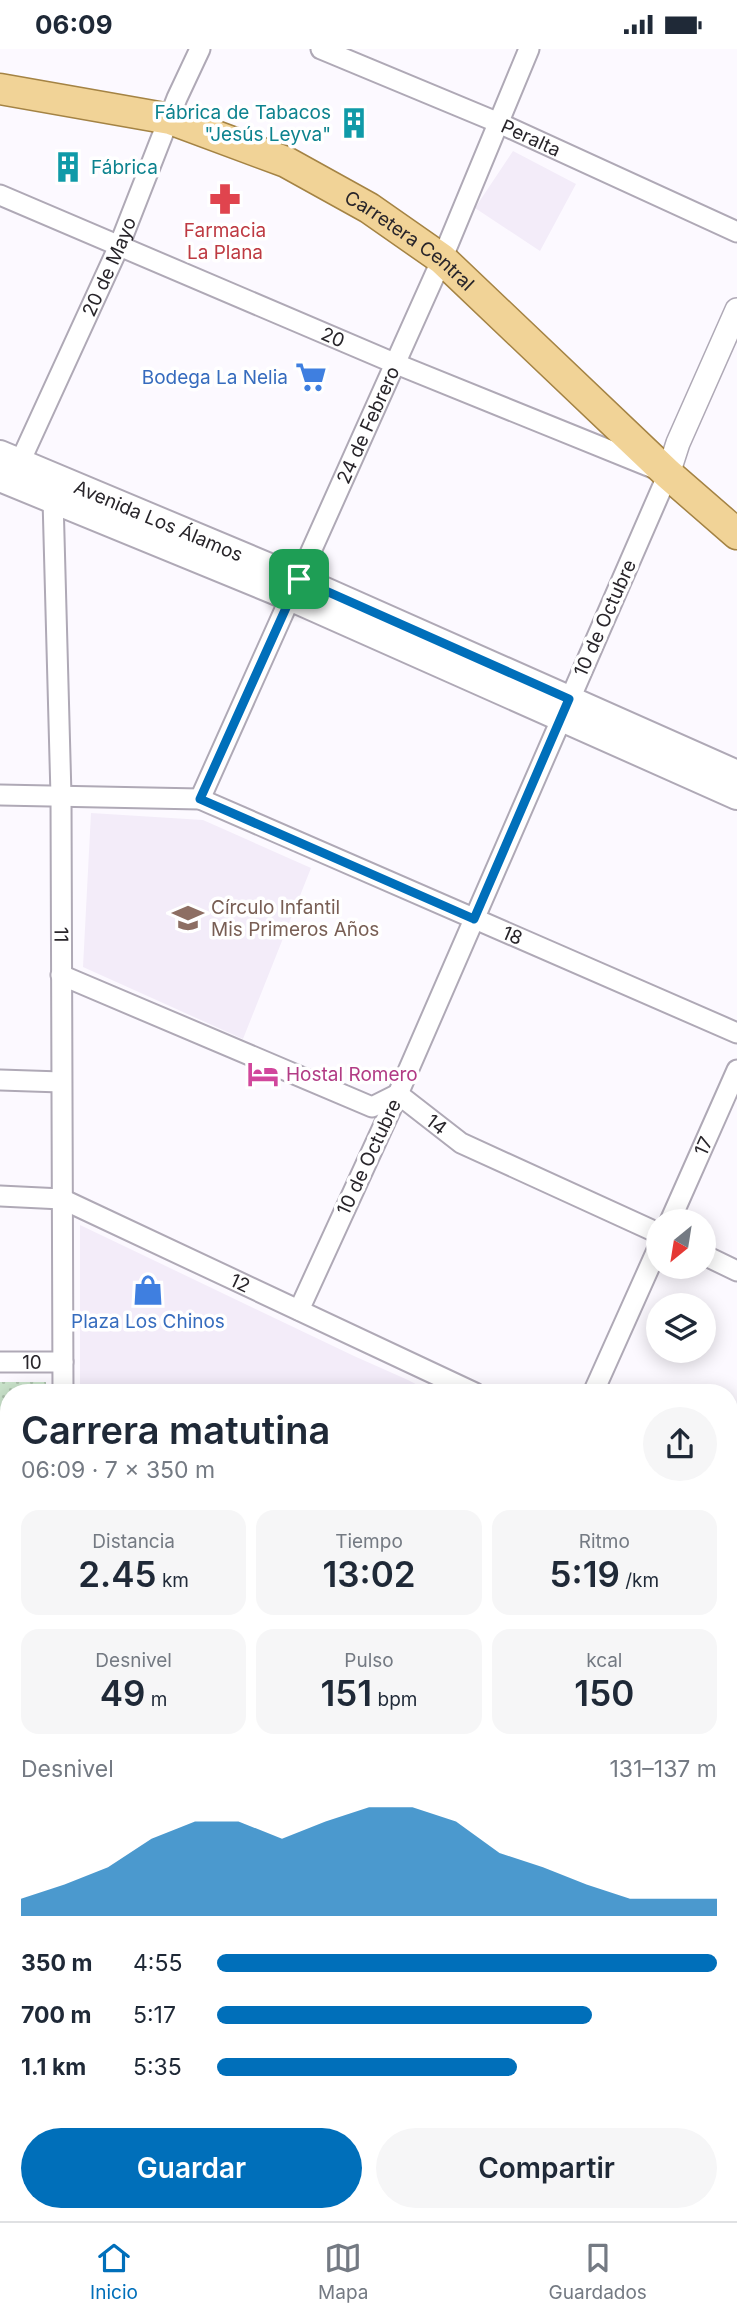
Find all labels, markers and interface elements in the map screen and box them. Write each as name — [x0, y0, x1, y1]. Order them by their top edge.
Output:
text: 06:09 — [35, 9, 113, 40]
place label: Fábrica de Tabacos "Jesús Leyva" — [154, 101, 331, 146]
building icon: Fábrica de Tabacos "Jesús Leyva" — [337, 106, 371, 140]
street label: Peralta — [498, 114, 564, 161]
building icon: Fábrica — [51, 150, 85, 184]
place label: Fábrica — [91, 156, 158, 179]
pharmacy icon: Farmacia La Plana — [208, 182, 242, 216]
street label: Carretera Central — [341, 185, 479, 295]
street label: 20 de Mayo — [77, 214, 141, 320]
place label: Farmacia La Plana — [184, 219, 266, 264]
street label: 20 — [318, 322, 348, 352]
supermarket icon: Bodega La Nelia — [294, 360, 328, 394]
street label: 24 de Febrero — [331, 363, 404, 487]
place label: Bodega La Nelia — [142, 366, 288, 389]
street label: Avenida Los Álamos — [71, 475, 246, 566]
pin — [269, 549, 329, 609]
street label: 10 de Octubre — [569, 556, 641, 680]
icon: arrive — [280, 560, 318, 598]
place label: Círculo Infantil Mis Primeros Años — [211, 896, 379, 941]
school or university icon: Círculo Infantil Mis Primeros Años — [171, 901, 205, 935]
street label: 18 — [499, 921, 526, 950]
street label: 11 — [50, 927, 73, 942]
hotel icon: Hostal Romero — [246, 1057, 280, 1091]
place label: Hostal Romero — [286, 1063, 418, 1086]
street label: 10 de Octubre — [332, 1095, 406, 1219]
street label: 14 — [422, 1109, 452, 1139]
street label: 17 — [689, 1133, 718, 1159]
north arrow — [646, 1209, 716, 1279]
map controls — [646, 1209, 716, 1363]
street label: 12 — [227, 1268, 254, 1297]
shop icon: Plaza Los Chinos — [131, 1273, 165, 1307]
button: layers — [646, 1293, 716, 1363]
place label: Plaza Los Chinos — [71, 1310, 225, 1333]
street label: 10 — [22, 1351, 42, 1374]
text: Carrera matutina — [21, 1407, 330, 1453]
button: share — [643, 1407, 717, 1481]
text: 06:09 · 7 × 350 m — [21, 1456, 215, 1484]
text: Distancia — [92, 1530, 175, 1553]
text: Tiempo — [335, 1530, 403, 1553]
text: Ritmo — [579, 1530, 630, 1553]
text: 2.45 — [78, 1553, 157, 1595]
text: 13:02 — [322, 1553, 416, 1595]
text: 5:19 — [550, 1553, 620, 1595]
text: km — [157, 1569, 189, 1592]
text: /km — [620, 1569, 659, 1592]
text: Desnivel — [95, 1649, 172, 1672]
text: Pulso — [344, 1649, 394, 1672]
text: kcal — [586, 1649, 622, 1672]
text: 49 — [100, 1672, 146, 1714]
text: 151 — [321, 1672, 372, 1714]
text: 150 — [574, 1672, 634, 1714]
text: m — [146, 1688, 168, 1711]
text: bpm — [372, 1688, 417, 1711]
text: Desnivel — [21, 1755, 114, 1783]
text: 131–137 m — [609, 1755, 717, 1783]
text: 350 m — [21, 1949, 93, 1977]
text: 4:55 — [133, 1949, 182, 1977]
text: 700 m — [21, 2001, 91, 2029]
text: 5:17 — [133, 2001, 176, 2029]
text: 1.1 km — [21, 2053, 86, 2081]
text: 5:35 — [133, 2053, 182, 2081]
button: Guardar — [21, 2128, 362, 2208]
button: Compartir — [376, 2128, 717, 2208]
tab: Inicio — [90, 2239, 138, 2304]
tab: Mapa — [318, 2239, 368, 2304]
tab: Guardados — [549, 2239, 647, 2304]

